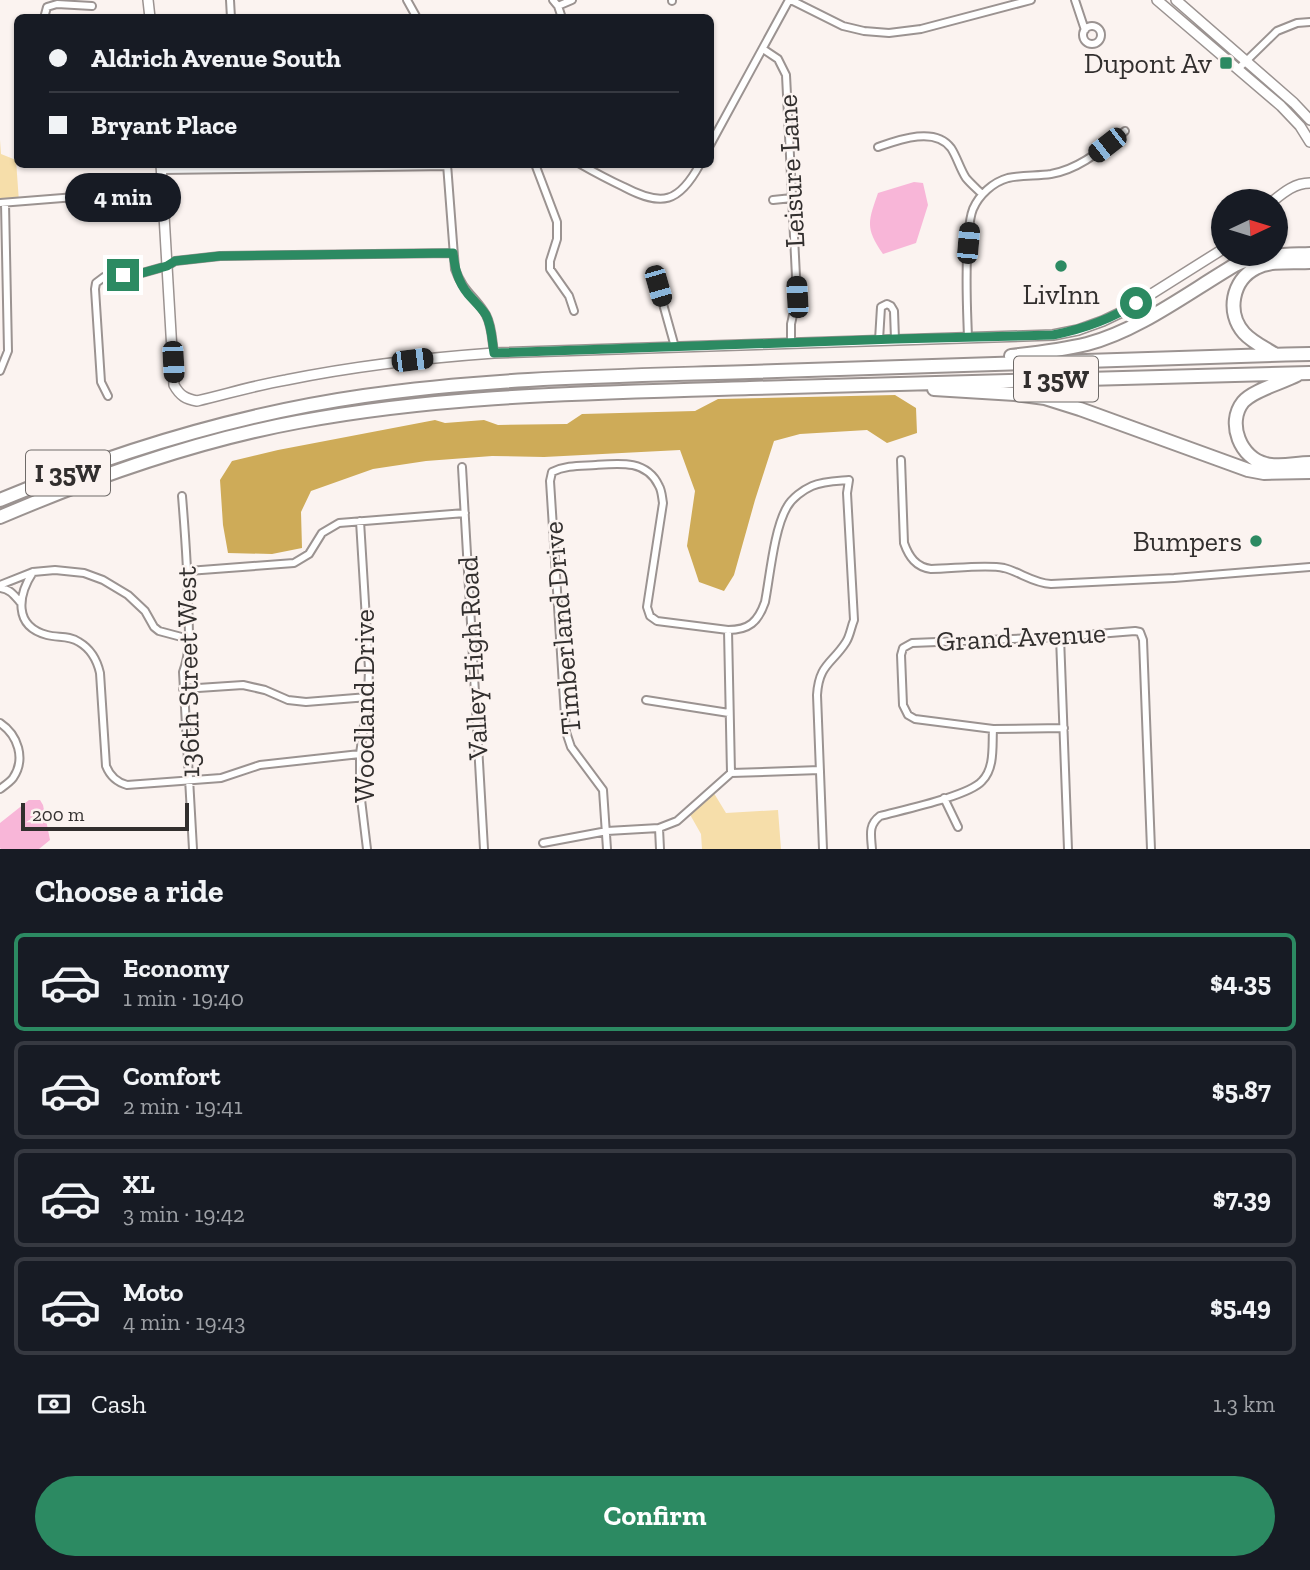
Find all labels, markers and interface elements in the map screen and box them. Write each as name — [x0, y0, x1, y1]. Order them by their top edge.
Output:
text: Aldrich Avenue South — [91, 42, 341, 74]
place label: Dupont Av — [1084, 47, 1212, 80]
marker: Dupont Av — [1218, 55, 1234, 71]
street label: Leisure Lane — [771, 93, 811, 249]
text: Bryant Place — [91, 109, 237, 141]
car — [1084, 124, 1131, 166]
callout: 4 min — [65, 174, 181, 222]
text: 4 min — [94, 183, 152, 211]
north arrow — [1211, 189, 1288, 266]
map controls — [1211, 189, 1288, 266]
car — [956, 221, 981, 265]
marker: LivInn — [1053, 258, 1069, 274]
route end — [107, 259, 139, 291]
car — [643, 263, 674, 309]
car — [786, 275, 809, 319]
place label: LivInn — [1022, 278, 1100, 311]
route start — [1120, 287, 1152, 319]
car — [162, 340, 185, 384]
car — [390, 347, 435, 373]
road number: I 35W — [1014, 356, 1098, 402]
road number: I 35W — [26, 450, 110, 495]
street label: Timberland Drive — [536, 520, 588, 736]
place label: Bumpers — [1133, 525, 1242, 558]
marker: Bumpers — [1248, 533, 1264, 549]
street label: Valley High Road — [451, 555, 495, 762]
street label: 136th Street West — [170, 565, 206, 778]
street label: Woodland Drive — [348, 609, 381, 803]
street label: Grand Avenue — [935, 616, 1107, 658]
scale bar — [21, 800, 189, 832]
text: 200 m — [32, 803, 84, 826]
text: Choose a ride — [35, 872, 223, 910]
icon: car — [39, 951, 102, 1014]
text: Economy — [123, 952, 229, 984]
text: $4.35 — [1210, 966, 1271, 998]
text: 1 min · 19:40 — [123, 984, 244, 1012]
icon: car — [39, 1059, 102, 1122]
text: Comfort — [123, 1060, 220, 1092]
text: $5.87 — [1212, 1074, 1271, 1106]
text: 2 min · 19:41 — [123, 1092, 243, 1120]
icon: car — [39, 1167, 102, 1230]
text: XL — [123, 1168, 155, 1200]
text: $7.39 — [1213, 1182, 1271, 1214]
text: 3 min · 19:42 — [123, 1200, 245, 1228]
icon: car — [39, 1275, 102, 1338]
text: Moto — [123, 1276, 183, 1308]
text: $5.49 — [1210, 1290, 1271, 1322]
text: 4 min · 19:43 — [123, 1308, 245, 1336]
icon: cash — [35, 1385, 73, 1423]
text: Cash — [91, 1388, 146, 1420]
text: 1.3 km — [1213, 1390, 1275, 1418]
button: Confirm — [35, 1476, 1275, 1556]

